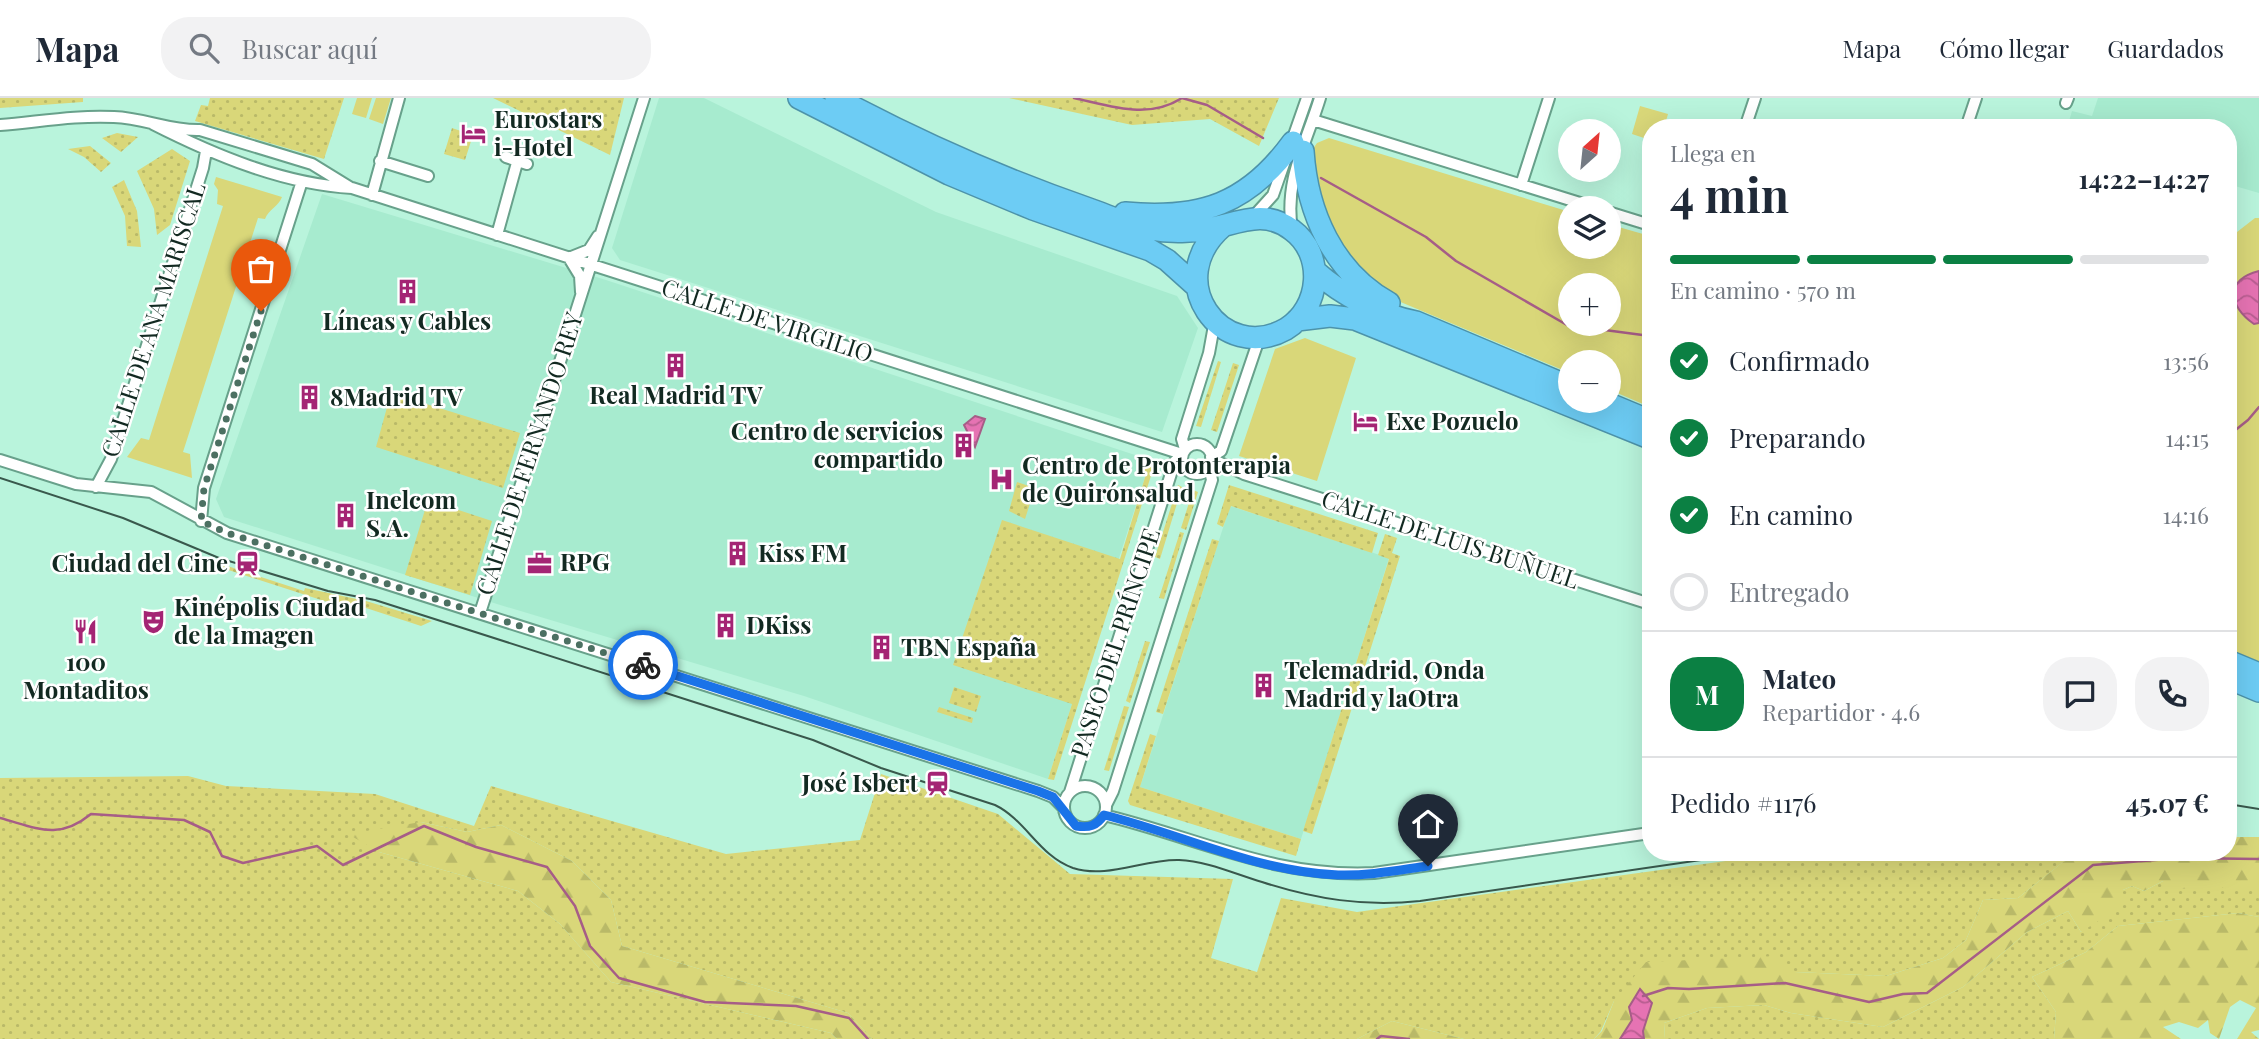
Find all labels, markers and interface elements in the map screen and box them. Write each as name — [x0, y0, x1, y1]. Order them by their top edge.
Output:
search box — [161, 17, 651, 80]
text: Mapa — [35, 26, 119, 70]
icon: search — [185, 29, 223, 67]
text: Buscar aquí — [241, 31, 378, 66]
text: Mapa — [1843, 32, 1901, 64]
text: Cómo llegar — [1939, 32, 2069, 64]
text: Guardados — [2107, 32, 2224, 64]
place label: Eurostars i-Hotel — [494, 102, 602, 162]
north arrow — [1558, 119, 1620, 182]
map controls — [1558, 119, 1621, 413]
hotel icon: Eurostars i-Hotel — [460, 120, 488, 148]
text: Llega en — [1670, 137, 1756, 168]
text: 14:22–14:27 — [2078, 161, 2209, 196]
text: 4 min — [1670, 163, 1789, 225]
street label: CALLE DE ANA MARISCAL — [93, 178, 212, 461]
button: layers — [1558, 196, 1621, 259]
pin — [231, 239, 291, 311]
icon: bag — [242, 250, 280, 288]
street label: CALLE DE VIRGILIO — [658, 270, 877, 368]
button: + — [1558, 273, 1621, 336]
text: En camino · 570 m — [1670, 274, 1856, 305]
building icon: Líneas y Cables — [393, 277, 421, 305]
place label: Líneas y Cables — [323, 304, 491, 336]
street label: CALLE DE FERNANDO REY — [467, 307, 589, 599]
icon: check — [1670, 342, 1708, 380]
text: Confirmado — [1729, 343, 1870, 378]
text: 13:56 — [2163, 345, 2209, 376]
button: − — [1558, 350, 1621, 413]
building icon: Real Madrid TV — [662, 351, 690, 379]
place label: Real Madrid TV — [589, 378, 764, 410]
place label: 8Madrid TV — [330, 380, 464, 412]
building icon: 8Madrid TV — [296, 384, 324, 412]
place label: Exe Pozuelo — [1386, 404, 1519, 436]
hotel icon: Exe Pozuelo — [1352, 408, 1380, 436]
place label: Centro de servicios compartido — [731, 414, 943, 474]
icon: check — [1670, 419, 1708, 457]
text: Preparando — [1729, 420, 1866, 455]
text: 14:15 — [2165, 422, 2209, 453]
building icon: Centro de servicios compartido — [949, 432, 977, 460]
place label: Centro de Protonterapia de Quirónsalud — [1022, 448, 1292, 508]
hospital icon: Centro de Protonterapia de Quirónsalud — [988, 466, 1016, 494]
street label: CALLE DE LUIS BUÑUEL — [1318, 481, 1583, 595]
place label: Inelcom S.A. — [366, 483, 457, 543]
icon: check — [1670, 496, 1708, 534]
text: En camino — [1729, 497, 1853, 532]
text: 14:16 — [2163, 499, 2209, 530]
building icon: Inelcom S.A. — [332, 501, 360, 529]
street label: PASEO DEL PRÍNCIPE — [1062, 524, 1166, 761]
place label: Kiss FM — [758, 536, 847, 568]
building icon: Kiss FM — [724, 540, 752, 568]
place label: RPG — [560, 545, 610, 577]
place label: Ciudad del Cine — [51, 546, 228, 578]
office icon: RPG — [526, 549, 554, 577]
station icon: Ciudad del Cine — [234, 550, 262, 578]
text: Entregado — [1729, 574, 1850, 609]
place label: Kinépolis Ciudad de la Imagen — [174, 590, 365, 650]
theatre icon: Kinépolis Ciudad de la Imagen — [140, 608, 168, 636]
place label: DKiss — [746, 608, 811, 640]
building icon: DKiss — [712, 612, 740, 640]
restaurant icon: 100 Montaditos — [72, 618, 100, 646]
courier — [608, 630, 678, 700]
place label: TBN España — [901, 630, 1037, 662]
building icon: TBN España — [867, 634, 895, 662]
place label: 100 Montaditos — [23, 645, 149, 705]
icon: bike — [624, 646, 662, 684]
place label: Telemadrid, Onda Madrid y laOtra — [1284, 653, 1485, 713]
button: chat — [2043, 657, 2117, 731]
button: phone — [2135, 657, 2209, 731]
text: Mateo — [1762, 661, 1836, 696]
building icon: Telemadrid, Onda Madrid y laOtra — [1250, 671, 1278, 699]
text: M — [1695, 677, 1719, 712]
text: Repartidor · 4.6 — [1762, 696, 1920, 727]
place label: José Isbert — [801, 766, 919, 798]
station icon: José Isbert — [924, 770, 952, 798]
text: Pedido #1176 — [1670, 785, 1816, 820]
text: 45.07 € — [2126, 785, 2209, 820]
pin — [1398, 794, 1458, 866]
icon: home — [1409, 805, 1447, 843]

